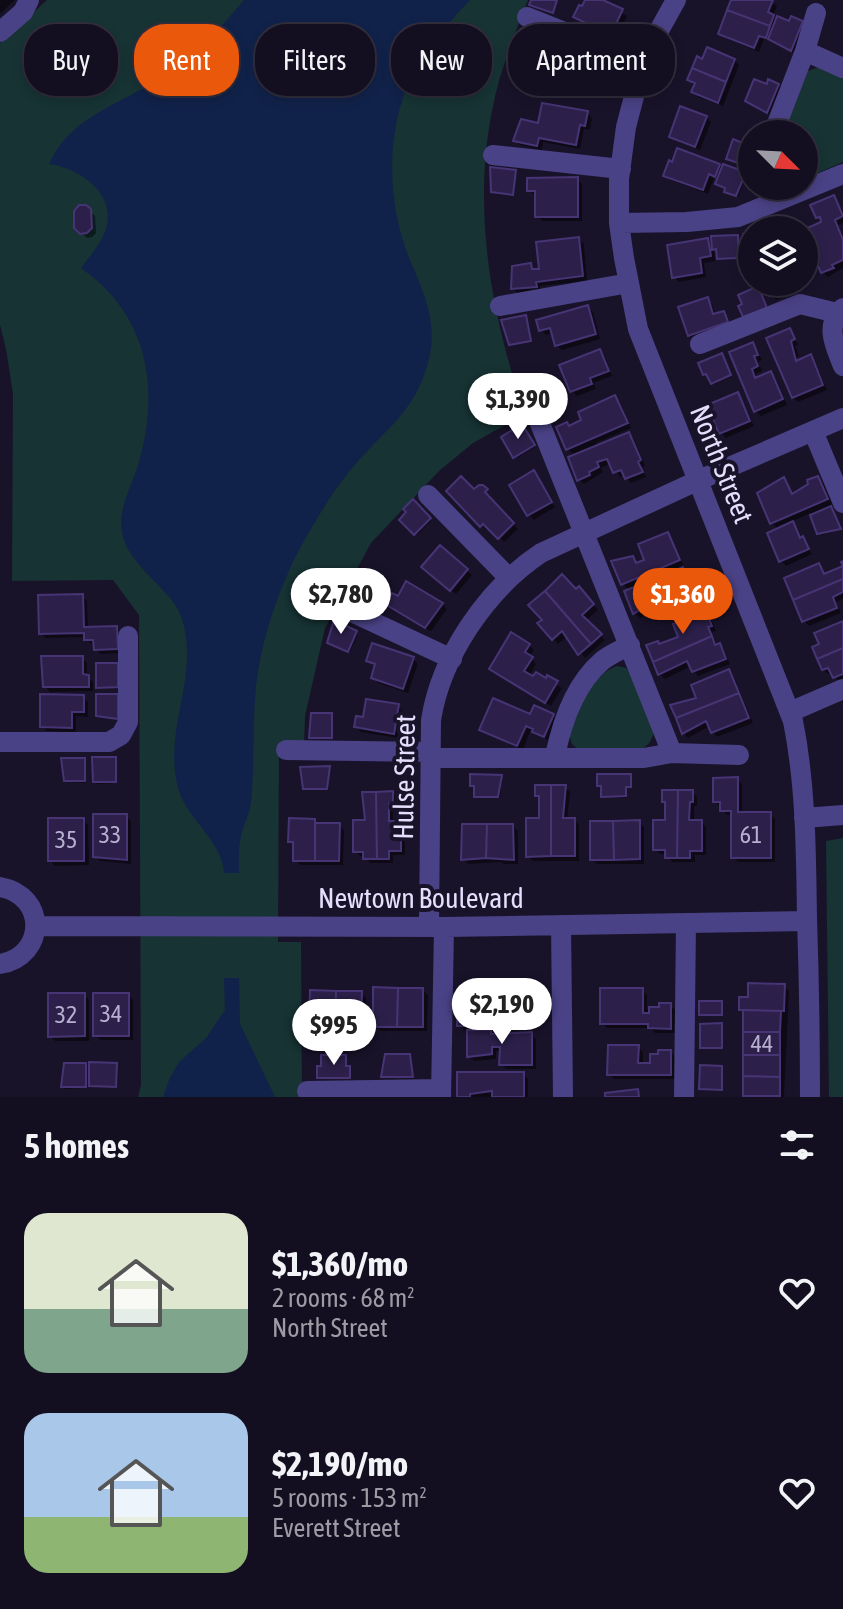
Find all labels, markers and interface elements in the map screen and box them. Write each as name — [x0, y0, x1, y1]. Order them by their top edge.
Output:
chip: Buy — [24, 24, 118, 96]
chip: Rent — [134, 24, 239, 96]
chip: Filters — [255, 24, 375, 96]
chip: New — [391, 24, 492, 96]
chip: Apartment — [508, 24, 675, 96]
north arrow — [738, 120, 818, 200]
map controls — [738, 120, 818, 296]
button: layers — [738, 216, 818, 296]
pin: $1,390 — [453, 373, 583, 441]
text: $1,390 — [486, 384, 550, 414]
street label: North Street — [684, 400, 760, 528]
pin: $2,780 — [276, 568, 406, 636]
pin: $1,360 — [618, 568, 748, 636]
text: $2,780 — [309, 579, 373, 609]
text: $1,360 — [651, 579, 715, 609]
street label: Hulse Street — [387, 714, 421, 840]
house number: 33 — [99, 821, 121, 848]
house number: 61 — [740, 821, 762, 848]
house number: 35 — [55, 826, 77, 853]
street label: Newtown Boulevard — [318, 882, 524, 914]
pin: $2,190 — [437, 978, 567, 1046]
text: $2,190 — [470, 989, 534, 1019]
pin: $995 — [287, 999, 381, 1067]
house number: 34 — [100, 1000, 122, 1027]
house number: 32 — [55, 1001, 77, 1028]
text: $995 — [310, 1010, 358, 1040]
house number: 44 — [751, 1030, 773, 1057]
icon: filters — [775, 1123, 819, 1167]
text: 5 homes — [24, 1126, 129, 1165]
text: $1,360/mo — [272, 1244, 408, 1283]
icon: home — [88, 1245, 184, 1341]
icon: heart — [775, 1271, 819, 1315]
text: 2 rooms · 68 m² — [272, 1283, 414, 1313]
text: North Street — [272, 1313, 388, 1343]
text: $2,190/mo — [272, 1444, 408, 1483]
icon: home — [88, 1445, 184, 1541]
icon: heart — [775, 1471, 819, 1515]
text: 5 rooms · 153 m² — [272, 1483, 427, 1513]
text: Everett Street — [272, 1513, 400, 1543]

